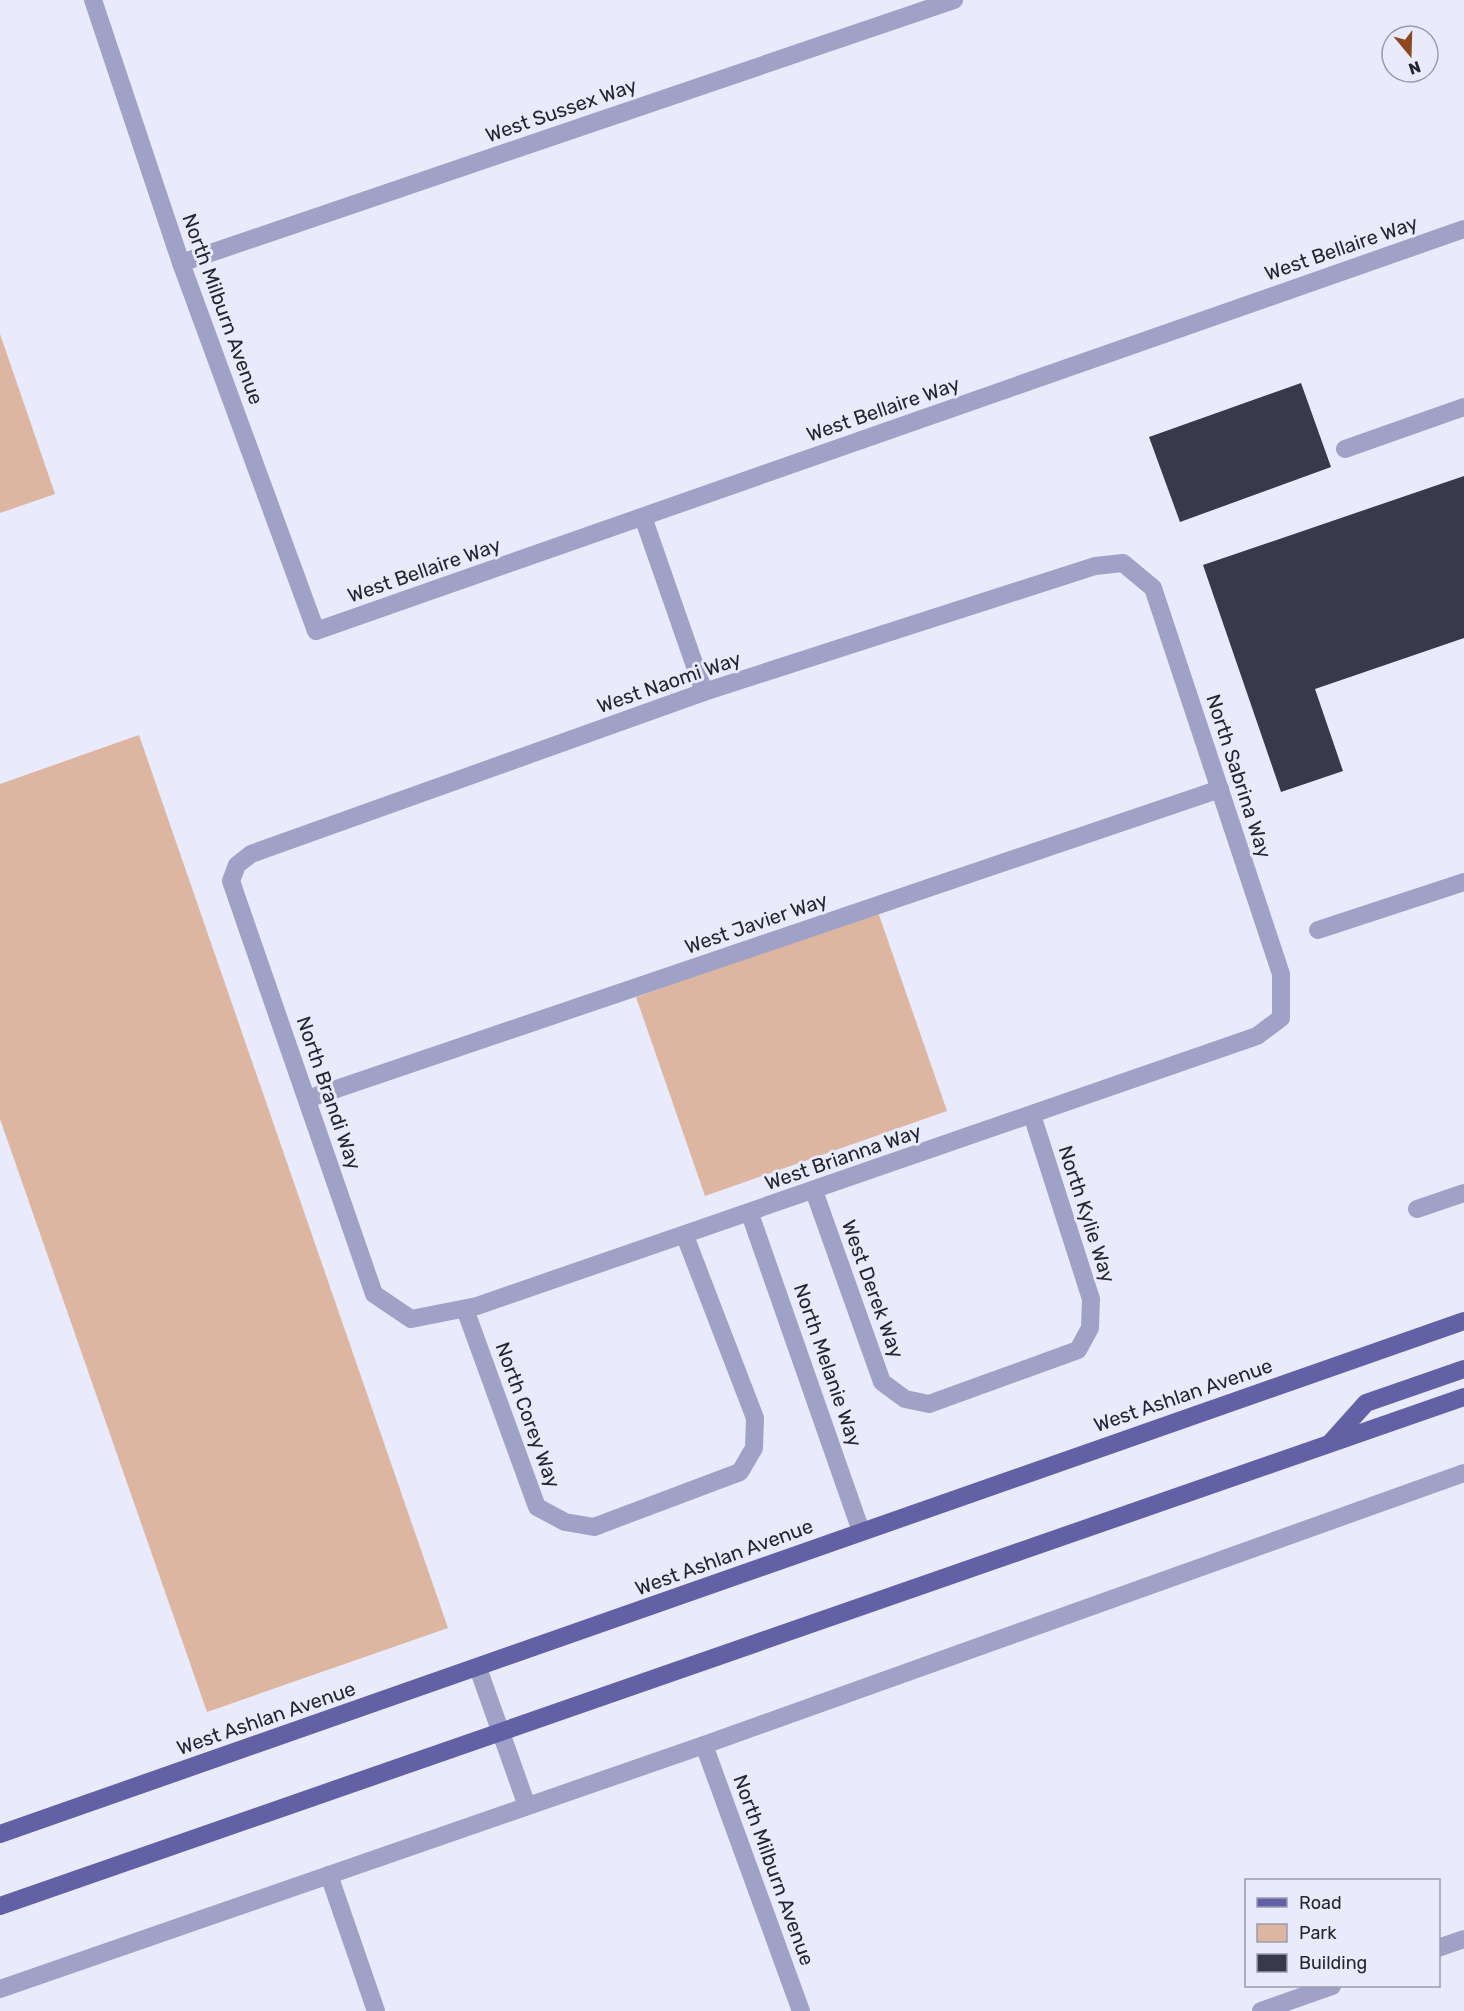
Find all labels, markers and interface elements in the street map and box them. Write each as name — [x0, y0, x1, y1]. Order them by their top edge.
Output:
north arrow — [1380, 24, 1440, 84]
text: N — [1406, 57, 1423, 79]
street label: West Sussex Way — [482, 73, 640, 147]
street label: North Milburn Avenue — [177, 210, 269, 408]
street label: West Bellaire Way — [1261, 211, 1421, 285]
street label: West Bellaire Way — [803, 372, 963, 446]
street label: West Bellaire Way — [344, 533, 504, 607]
street label: West Naomi Way — [594, 646, 744, 718]
street label: North Sabrina Way — [1201, 691, 1277, 861]
street label: West Javier Way — [681, 887, 831, 959]
street label: North Brandi Way — [292, 1013, 366, 1173]
street label: West Brianna Way — [762, 1119, 924, 1195]
street label: North Kylie Way — [1054, 1142, 1120, 1286]
street label: West Derek Way — [837, 1217, 909, 1361]
street label: North Melanie Way — [789, 1280, 867, 1450]
street label: North Corey Way — [490, 1339, 566, 1491]
street label: West Ashlan Avenue — [1090, 1353, 1276, 1437]
street label: West Ashlan Avenue — [632, 1514, 816, 1600]
street label: West Ashlan Avenue — [173, 1676, 359, 1760]
street label: North Milburn Avenue — [728, 1771, 820, 1969]
legend — [1245, 1879, 1440, 1987]
text: Road — [1299, 1892, 1342, 1914]
text: Park — [1299, 1922, 1337, 1944]
text: Building — [1299, 1952, 1367, 1974]

